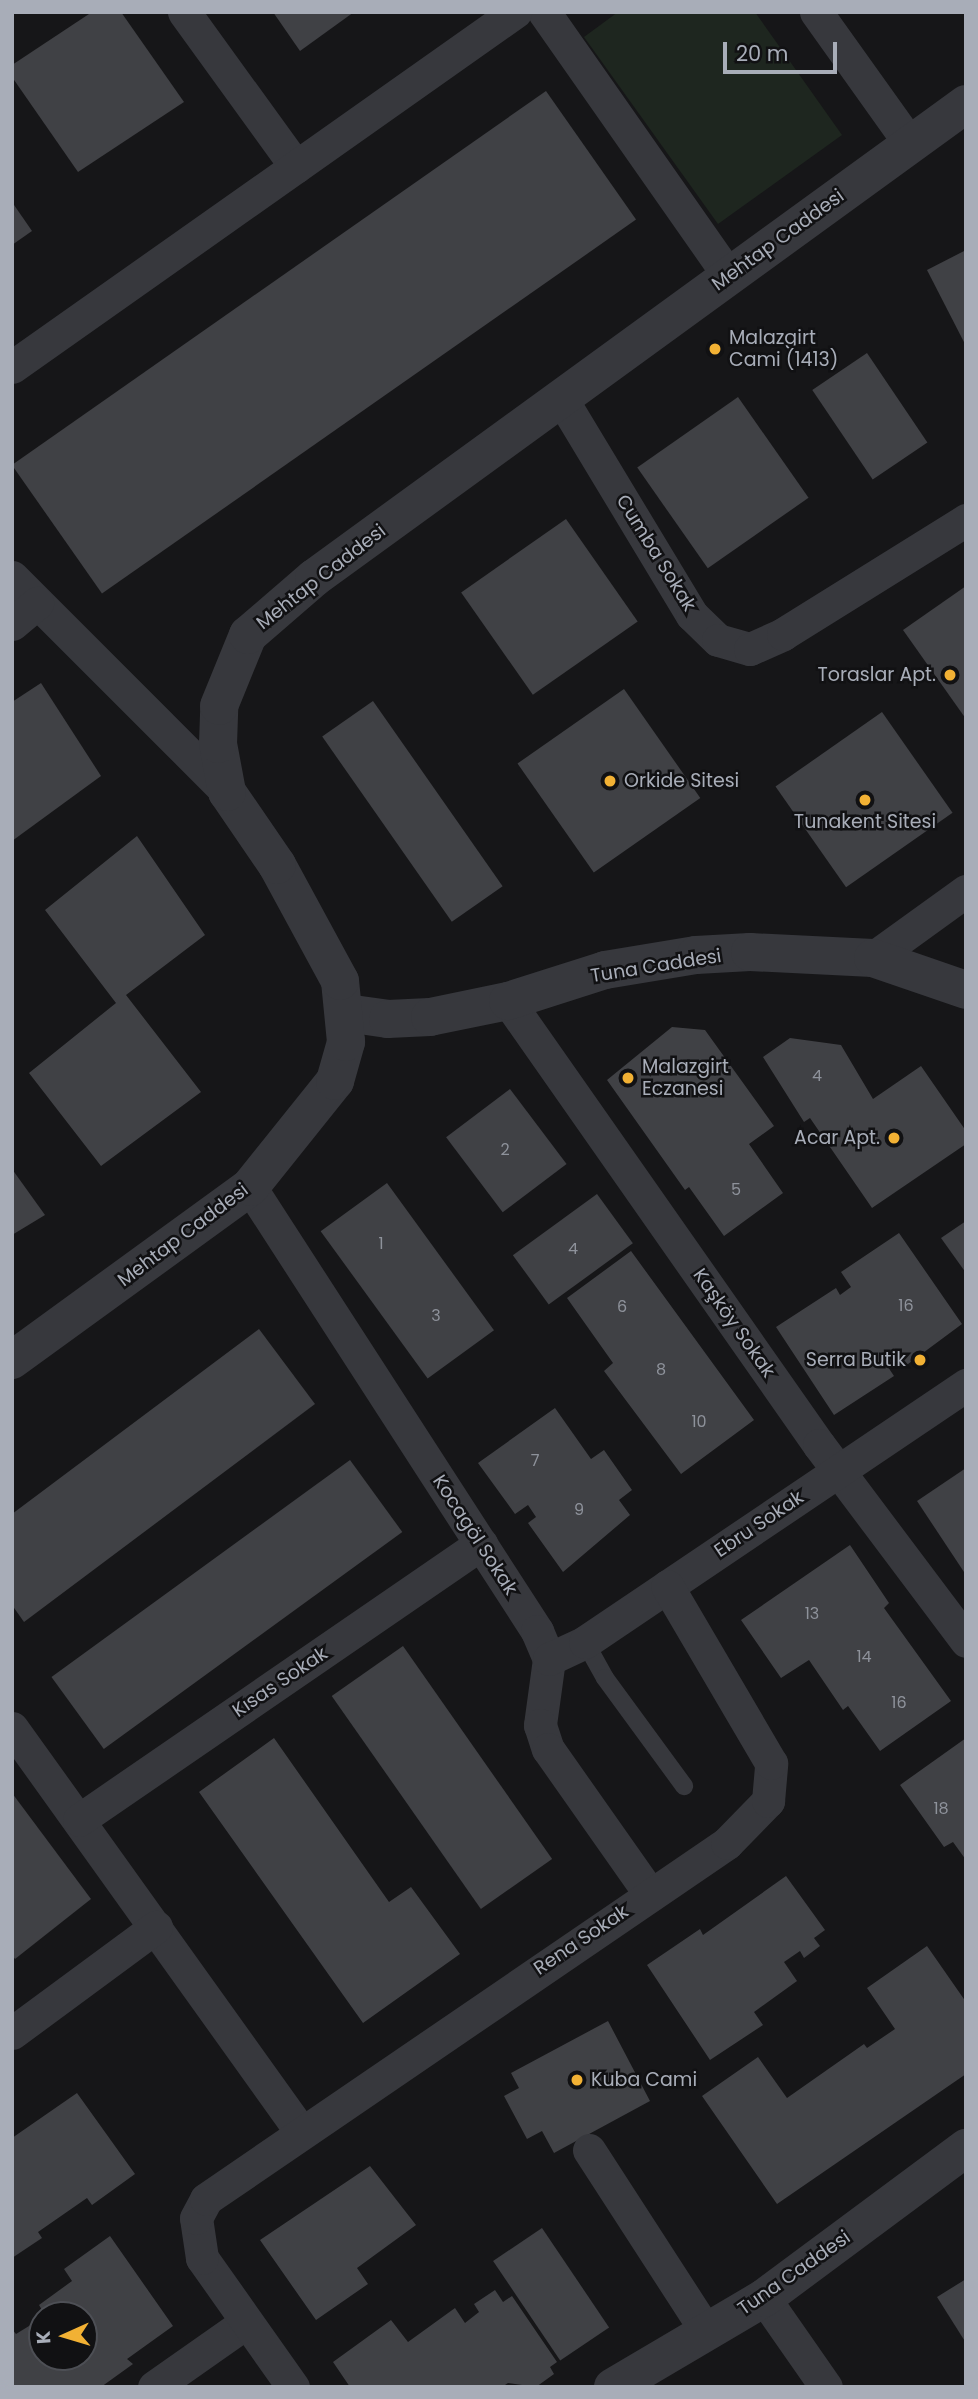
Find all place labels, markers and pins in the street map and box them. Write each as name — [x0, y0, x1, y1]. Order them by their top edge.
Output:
place label: Malazgirt Cami (1413) — [729, 327, 838, 371]
marker: Malazgirt Cami (1413) — [707, 341, 723, 357]
place label: Toraslar Apt. — [817, 664, 936, 686]
marker: Toraslar Apt. — [942, 667, 958, 683]
place label: Orkide Sitesi — [624, 770, 739, 792]
marker: Orkide Sitesi — [602, 773, 618, 789]
marker: Tunakent Sitesi — [857, 792, 873, 808]
place label: Tunakent Sitesi — [794, 811, 936, 833]
place label: Malazgirt Eczanesi — [642, 1056, 729, 1100]
marker: Malazgirt Eczanesi — [620, 1070, 636, 1086]
place label: Acar Apt. — [794, 1127, 880, 1149]
marker: Acar Apt. — [886, 1130, 902, 1146]
place label: Serra Butik — [806, 1349, 906, 1371]
marker: Serra Butik — [912, 1352, 928, 1368]
place label: Kuba Cami — [591, 2069, 697, 2091]
marker: Kuba Cami — [569, 2072, 585, 2088]

